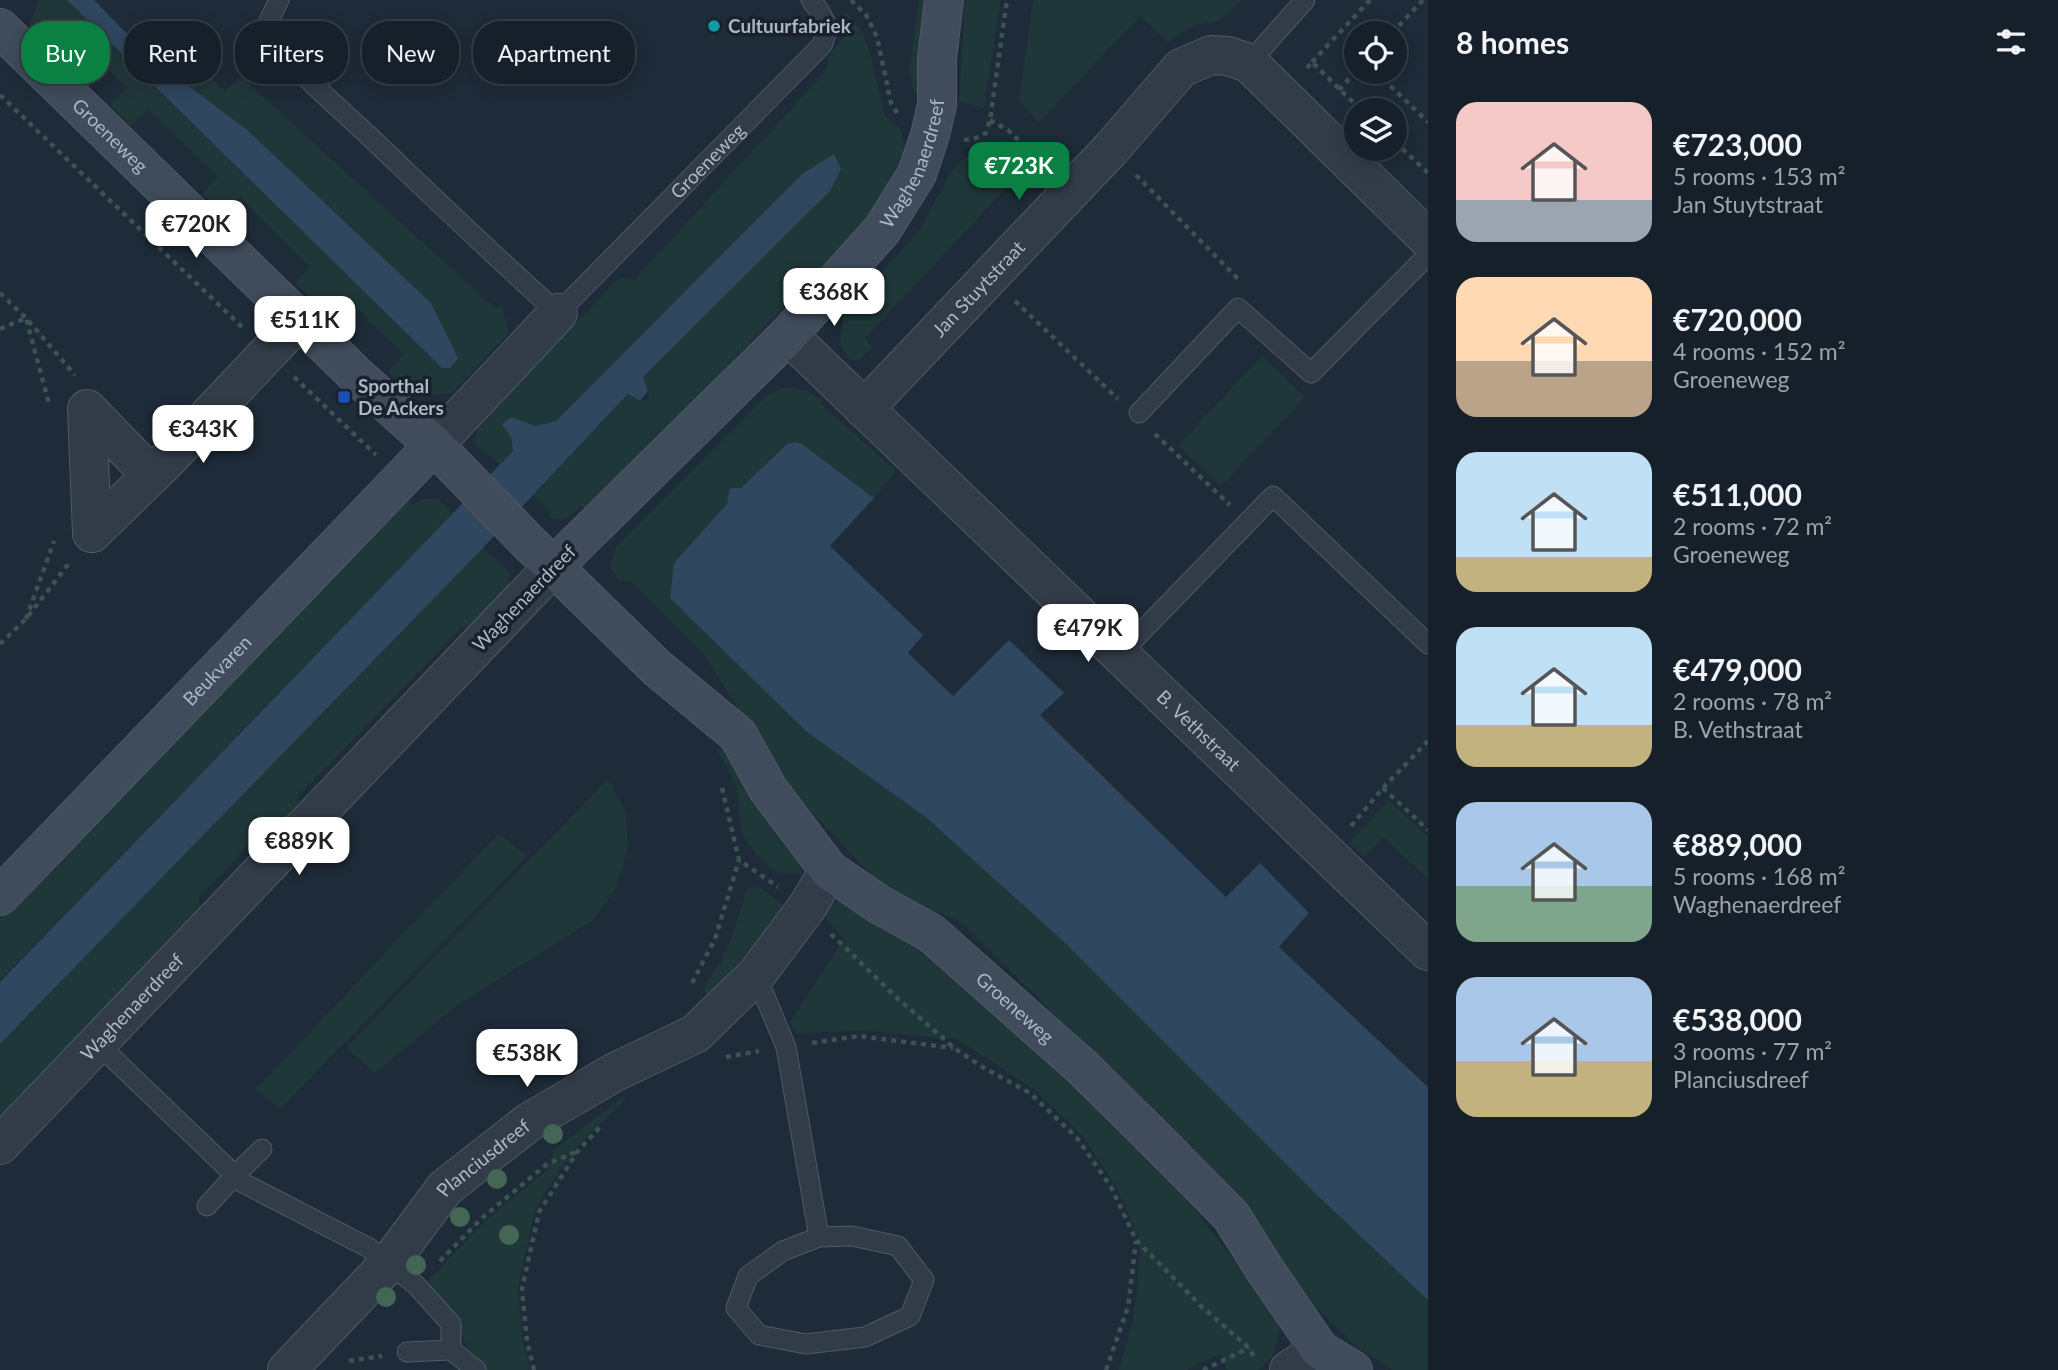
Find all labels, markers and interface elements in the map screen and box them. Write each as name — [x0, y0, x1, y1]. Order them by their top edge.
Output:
place label: Cultuurfabriek — [728, 14, 852, 37]
marker: Cultuurfabriek — [706, 18, 722, 34]
chip: Buy — [21, 21, 110, 84]
chip: Rent — [124, 21, 221, 84]
chip: Filters — [235, 21, 348, 84]
chip: New — [362, 21, 459, 84]
chip: Apartment — [473, 21, 635, 84]
map controls — [1344, 21, 1407, 161]
button: locate — [1344, 21, 1407, 84]
icon: filters — [1992, 23, 2030, 61]
text: 8 homes — [1456, 24, 1569, 60]
street label: Groeneweg — [68, 93, 153, 177]
button: layers — [1344, 98, 1407, 161]
street label: Waghenaerdreef — [874, 99, 948, 232]
street label: Groeneweg — [665, 118, 749, 203]
text: €723,000 — [1673, 126, 1802, 162]
icon: home — [1512, 130, 1596, 214]
pin: €723K — [970, 142, 1068, 202]
text: €723K — [984, 151, 1054, 179]
text: 5 rooms · 153 m² — [1673, 162, 1845, 190]
text: Jan Stuytstraat — [1673, 190, 1823, 218]
pin: €720K — [147, 201, 245, 260]
text: €720K — [161, 209, 231, 237]
street label: Jan Stuytstraat — [927, 235, 1029, 341]
pin: €368K — [785, 268, 883, 328]
text: €368K — [799, 277, 869, 305]
pin: €511K — [256, 296, 354, 356]
text: €720,000 — [1673, 301, 1802, 337]
text: €511K — [270, 305, 340, 333]
icon: home — [1512, 305, 1596, 389]
text: 4 rooms · 152 m² — [1673, 337, 1845, 365]
text: Groeneweg — [1673, 365, 1790, 393]
place label: Sporthal De Ackers — [358, 374, 444, 419]
marker: Sporthal De Ackers — [336, 389, 352, 405]
pin: €343K — [154, 406, 252, 465]
text: €343K — [168, 414, 238, 442]
text: €511,000 — [1673, 476, 1802, 512]
icon: home — [1512, 480, 1596, 564]
text: 2 rooms · 72 m² — [1673, 512, 1832, 540]
street label: Waghenaerdreef — [467, 539, 580, 656]
text: Groeneweg — [1673, 540, 1790, 568]
pin: €479K — [1039, 604, 1137, 664]
text: €479K — [1053, 613, 1123, 641]
street label: Beukvaren — [178, 630, 256, 710]
text: €479,000 — [1673, 651, 1802, 687]
icon: home — [1512, 655, 1596, 739]
street label: B. Vethstraat — [1152, 684, 1246, 776]
text: 2 rooms · 78 m² — [1673, 687, 1832, 715]
text: B. Vethstraat — [1673, 715, 1803, 743]
pin: €889K — [250, 818, 348, 877]
text: €889K — [264, 826, 334, 854]
text: €889,000 — [1673, 826, 1802, 862]
icon: home — [1512, 830, 1596, 914]
text: 5 rooms · 168 m² — [1673, 862, 1845, 890]
text: Waghenaerdreef — [1673, 890, 1841, 918]
street label: Waghenaerdreef — [75, 948, 188, 1065]
street label: Groeneweg — [972, 967, 1059, 1048]
text: €538,000 — [1673, 1001, 1802, 1037]
icon: home — [1512, 1005, 1596, 1089]
pin: €538K — [478, 1030, 576, 1089]
text: 3 rooms · 77 m² — [1673, 1037, 1832, 1065]
text: €538K — [492, 1038, 562, 1066]
text: Planciusdreef — [1673, 1065, 1809, 1093]
street label: Planciusdreef — [431, 1114, 534, 1201]

